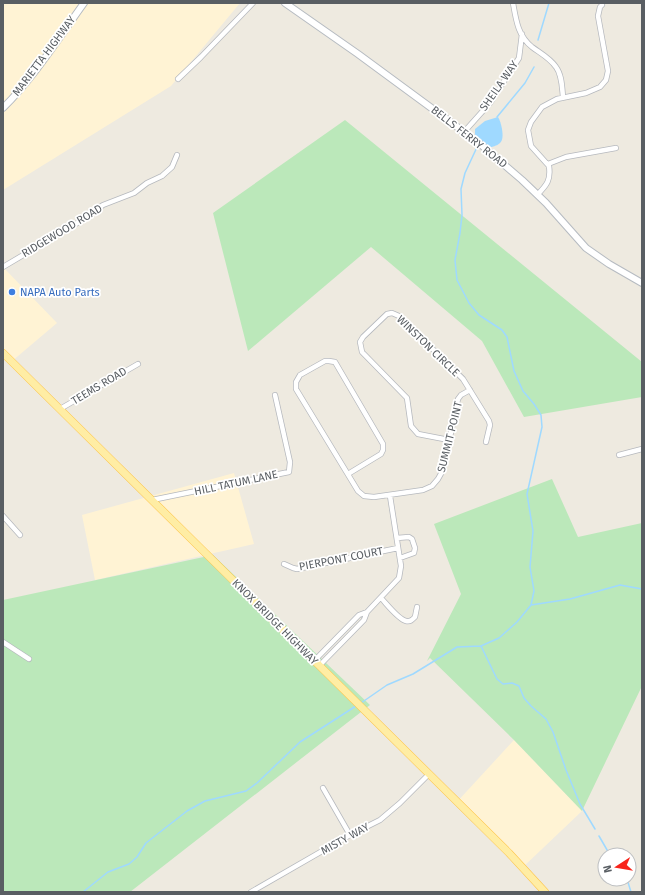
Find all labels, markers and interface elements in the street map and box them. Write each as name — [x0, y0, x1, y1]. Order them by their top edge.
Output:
street label: MARIETTA HIGHWAY — [10, 13, 78, 99]
street label: SHEILA WAY — [477, 58, 521, 114]
street label: BELLS FERRY ROAD — [428, 103, 510, 171]
street label: RIDGEWOOD ROAD — [19, 202, 105, 260]
place label: NAPA Auto Parts — [20, 286, 100, 299]
marker: NAPA Auto Parts — [7, 287, 17, 297]
street label: WINSTON CIRCLE — [394, 313, 462, 379]
street label: TEEMS ROAD — [69, 364, 129, 408]
street label: SUMMIT POINT — [435, 400, 465, 474]
street label: HILL TATUM LANE — [193, 468, 279, 498]
street label: PIERPONT COURT — [298, 544, 384, 574]
street label: KNOX BRIDGE HIGHWAY — [229, 576, 321, 668]
street label: MISTY WAY — [319, 820, 371, 858]
north arrow — [597, 847, 637, 887]
text: N — [601, 864, 615, 874]

